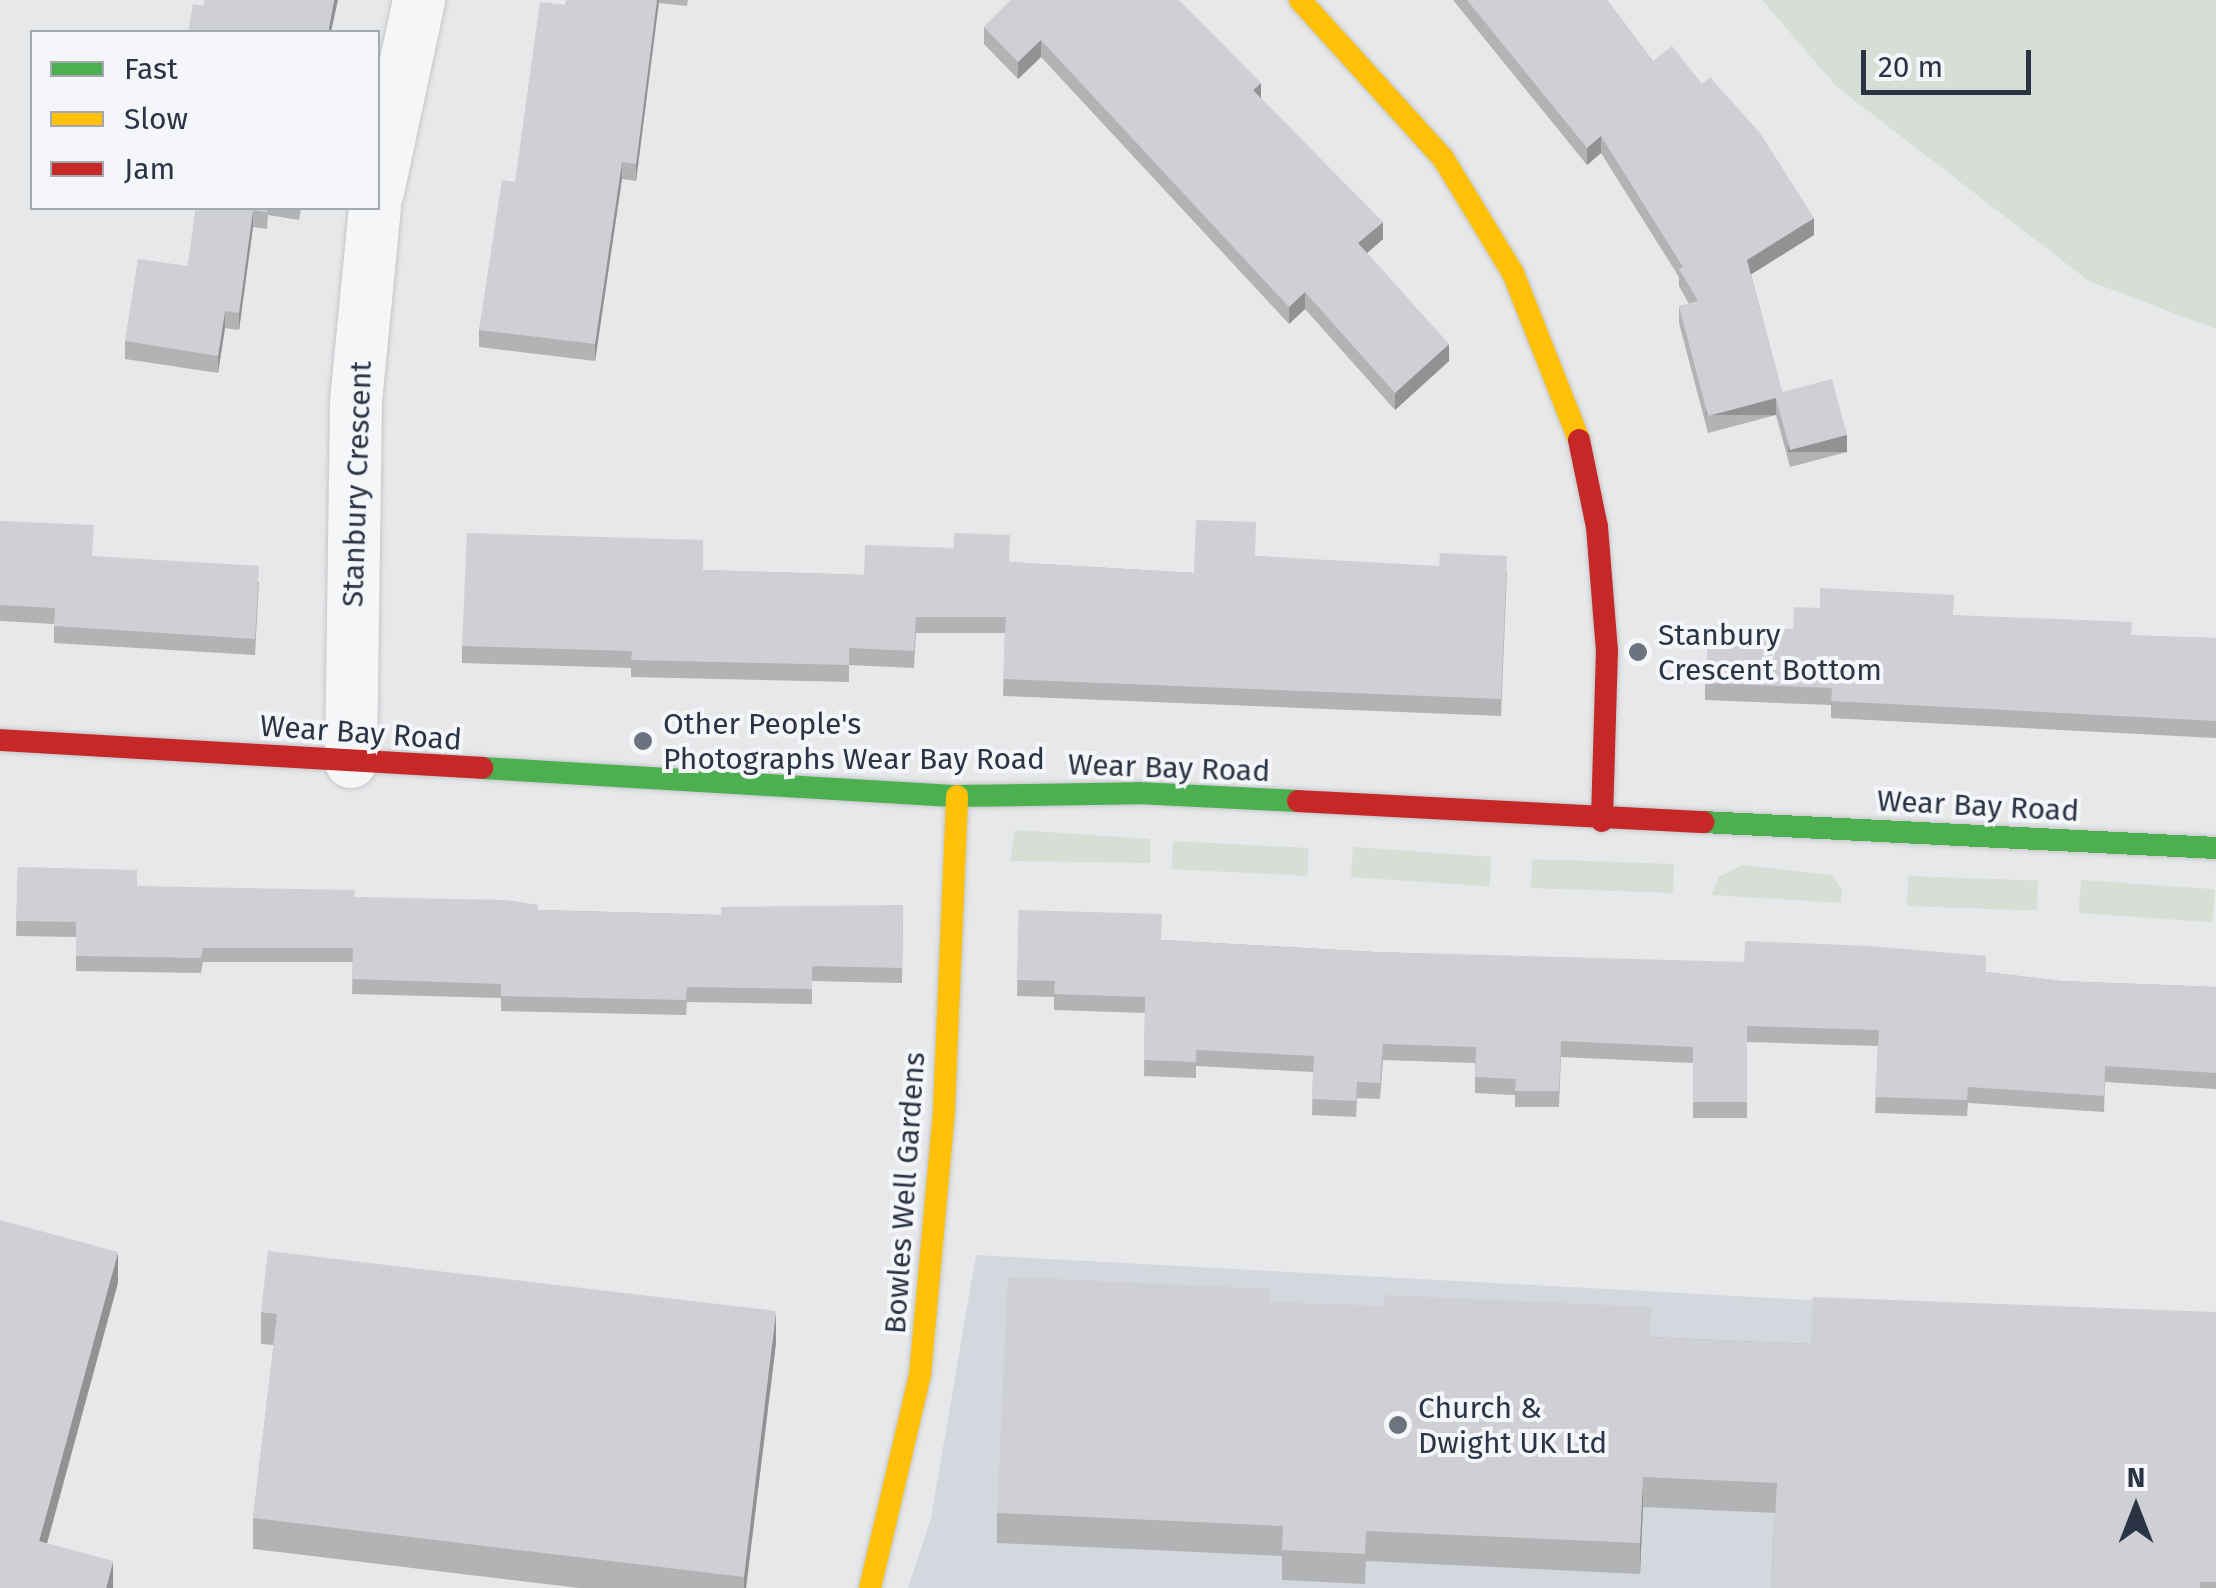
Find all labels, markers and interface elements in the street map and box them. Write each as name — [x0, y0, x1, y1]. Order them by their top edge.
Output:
legend — [30, 30, 380, 210]
scale bar — [1866, 30, 2036, 92]
text: 20 m — [1878, 49, 1943, 85]
text: Fast — [124, 51, 178, 87]
text: Slow — [124, 101, 188, 137]
text: Jam — [124, 151, 175, 187]
street label: Stanbury Crescent — [335, 360, 379, 608]
place label: Stanbury Crescent Bottom — [1658, 617, 1882, 688]
marker: Stanbury Crescent Bottom — [1627, 641, 1649, 663]
place label: Other People's Photographs Wear Bay Road — [663, 706, 1045, 776]
street label: Wear Bay Road — [259, 708, 463, 758]
marker: Other People's Photographs Wear Bay Road — [632, 730, 654, 752]
street label: Wear Bay Road — [1067, 746, 1271, 790]
street label: Wear Bay Road — [1876, 783, 2080, 829]
street label: Bowles Well Gardens — [877, 1051, 933, 1335]
place label: Church & Dwight UK Ltd — [1418, 1390, 1607, 1460]
marker: Church & Dwight UK Ltd — [1387, 1414, 1409, 1436]
north arrow — [2086, 1458, 2186, 1558]
text: N — [2127, 1461, 2145, 1494]

